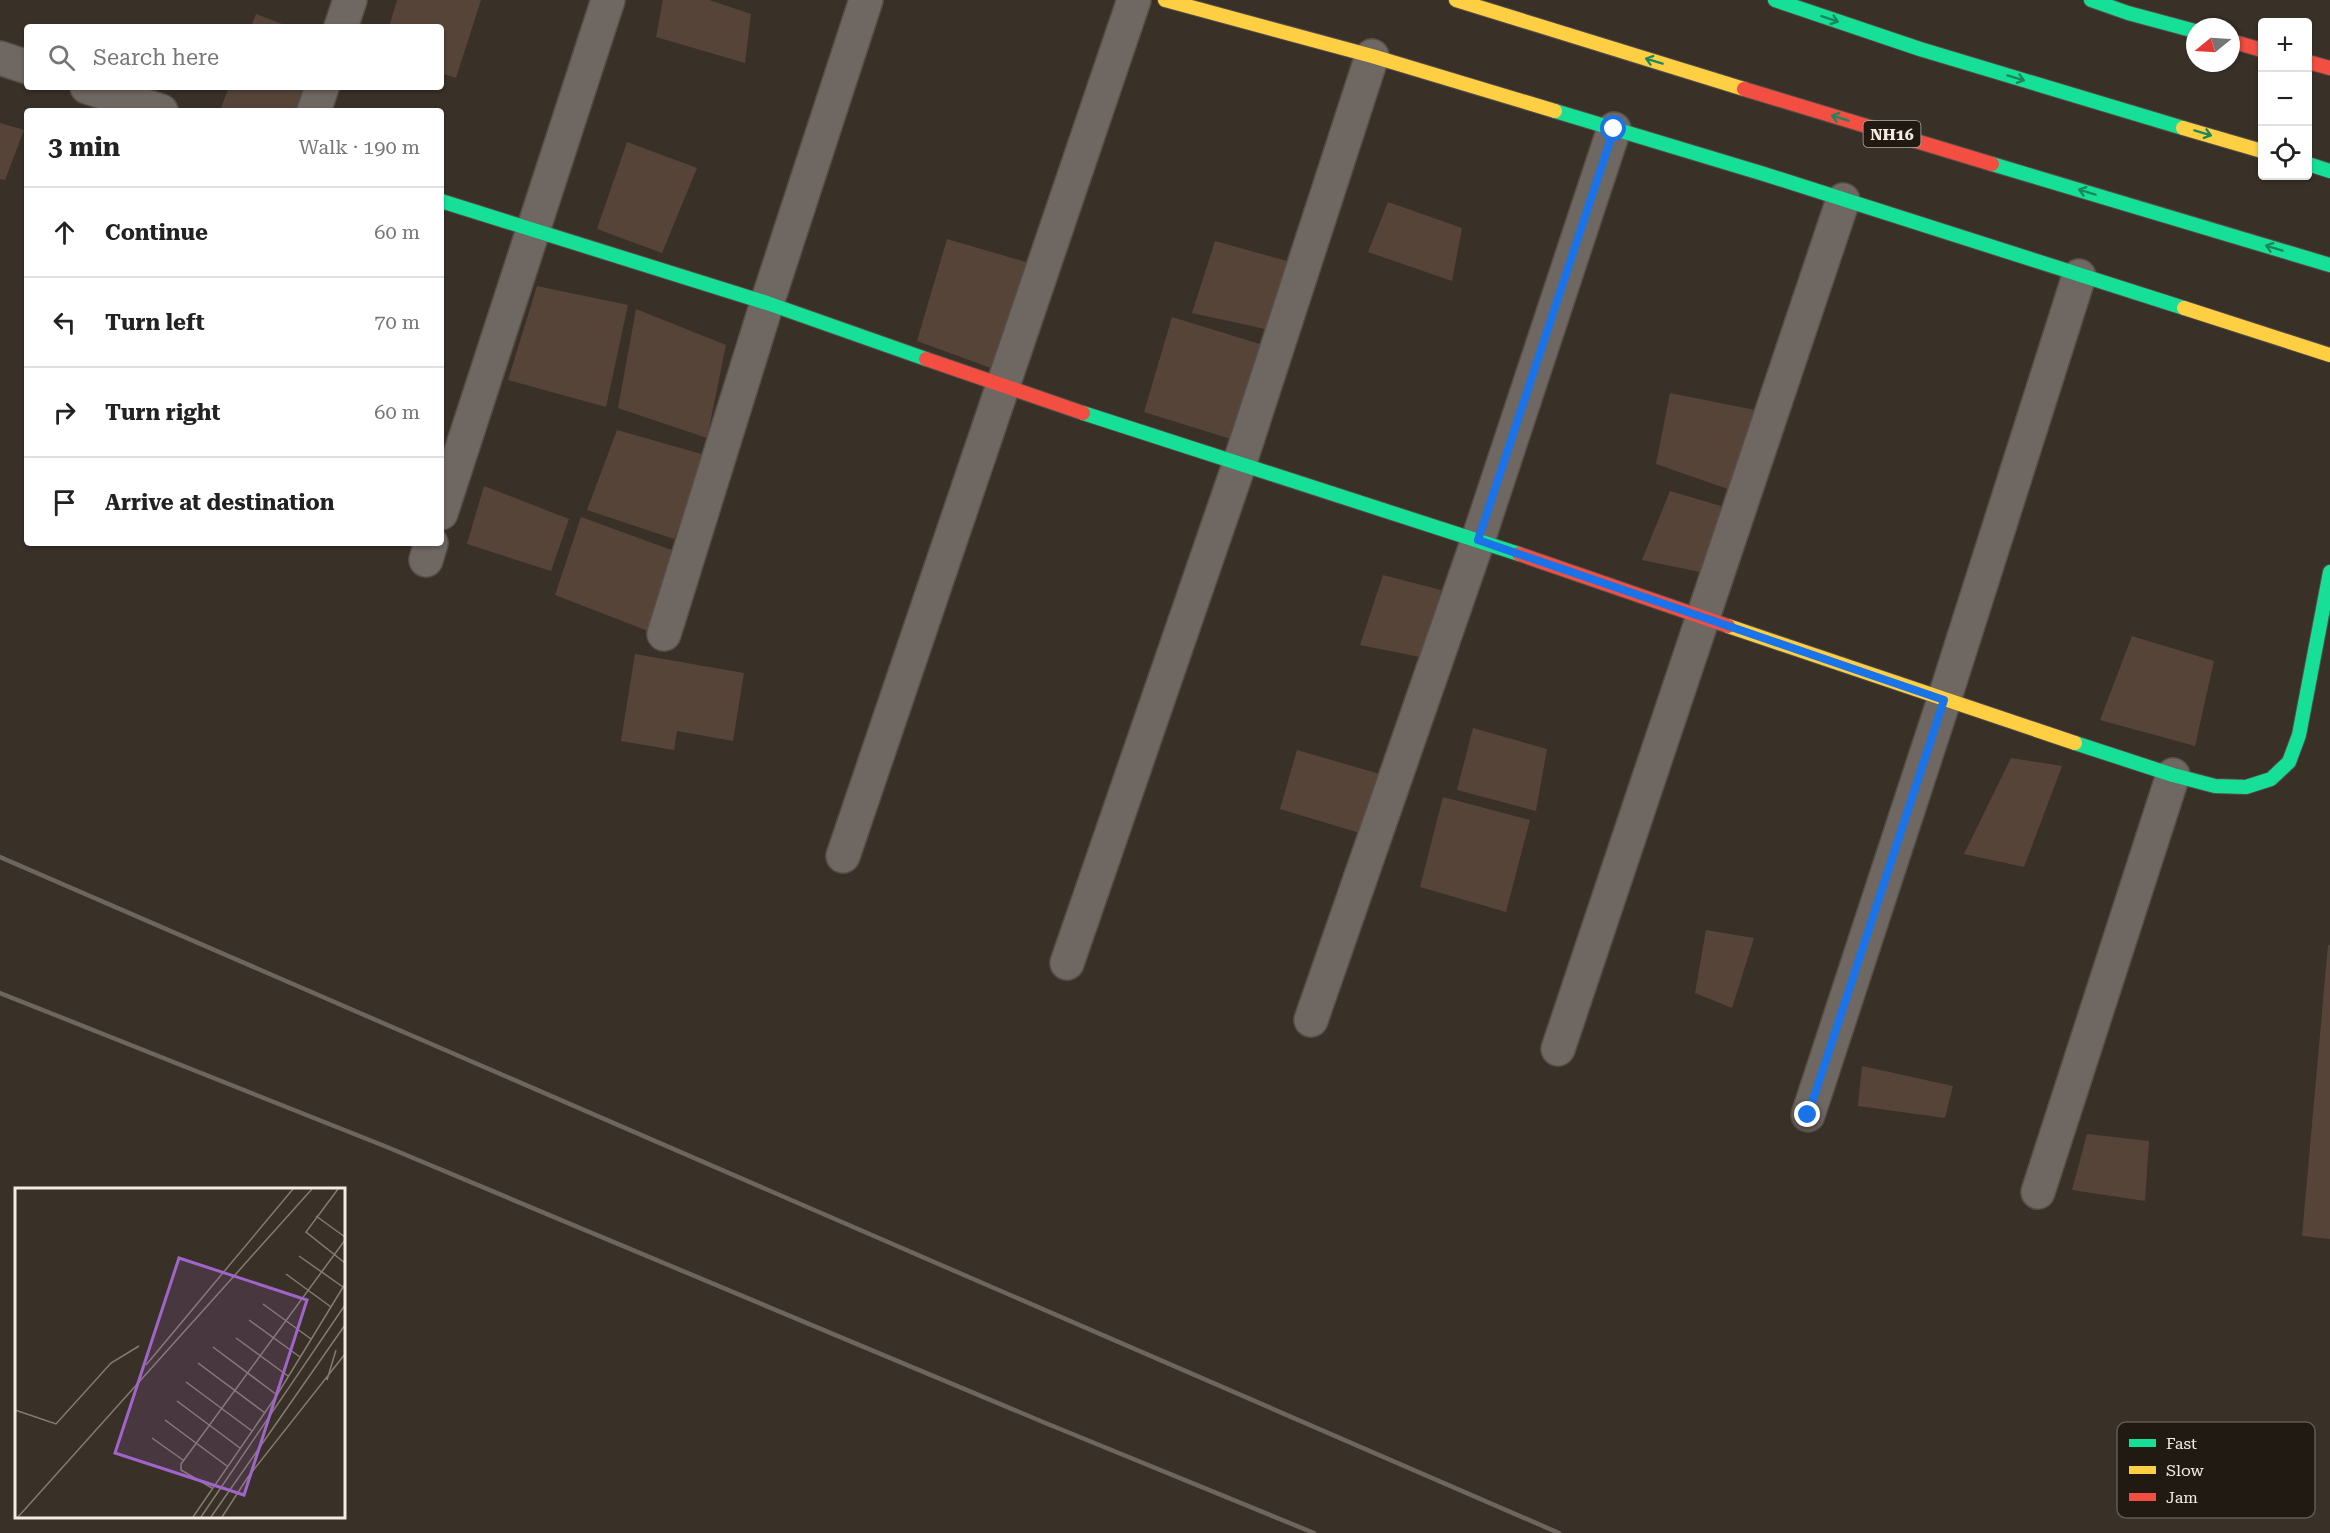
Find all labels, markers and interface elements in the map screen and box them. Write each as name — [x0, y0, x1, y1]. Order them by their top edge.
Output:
one-way arrow — [1820, 14, 1839, 25]
north arrow — [2186, 18, 2240, 72]
map controls — [2258, 18, 2312, 180]
button: + — [2258, 18, 2312, 72]
search box — [24, 24, 444, 90]
icon: search — [45, 41, 78, 74]
text: Search here — [93, 45, 219, 70]
one-way arrow — [1645, 55, 1664, 66]
button: − — [2258, 72, 2312, 126]
one-way arrow — [2006, 73, 2025, 84]
one-way arrow — [1831, 112, 1850, 123]
route start — [1600, 115, 1626, 141]
road number: NH16 — [1864, 121, 1920, 147]
button: locate — [2258, 126, 2312, 180]
one-way arrow — [2193, 128, 2212, 139]
text: 3 min — [48, 132, 120, 162]
text: Walk · 190 m — [299, 135, 420, 159]
one-way arrow — [2078, 186, 2097, 197]
icon: ahead — [48, 216, 81, 249]
text: Continue — [105, 220, 208, 245]
text: 60 m — [374, 220, 420, 244]
one-way arrow — [2265, 242, 2284, 253]
icon: left — [48, 306, 81, 339]
text: Turn left — [105, 310, 205, 335]
text: 70 m — [374, 310, 420, 334]
icon: right — [48, 396, 81, 429]
text: Turn right — [105, 400, 220, 425]
text: 60 m — [374, 400, 420, 424]
icon: arrive — [48, 486, 81, 519]
text: Arrive at destination — [105, 490, 334, 515]
route end — [1794, 1101, 1820, 1127]
inset map — [15, 1188, 345, 1518]
legend — [2117, 1422, 2315, 1518]
text: Fast — [2166, 1434, 2197, 1453]
text: Slow — [2166, 1461, 2204, 1480]
text: Jam — [2166, 1488, 2198, 1507]

